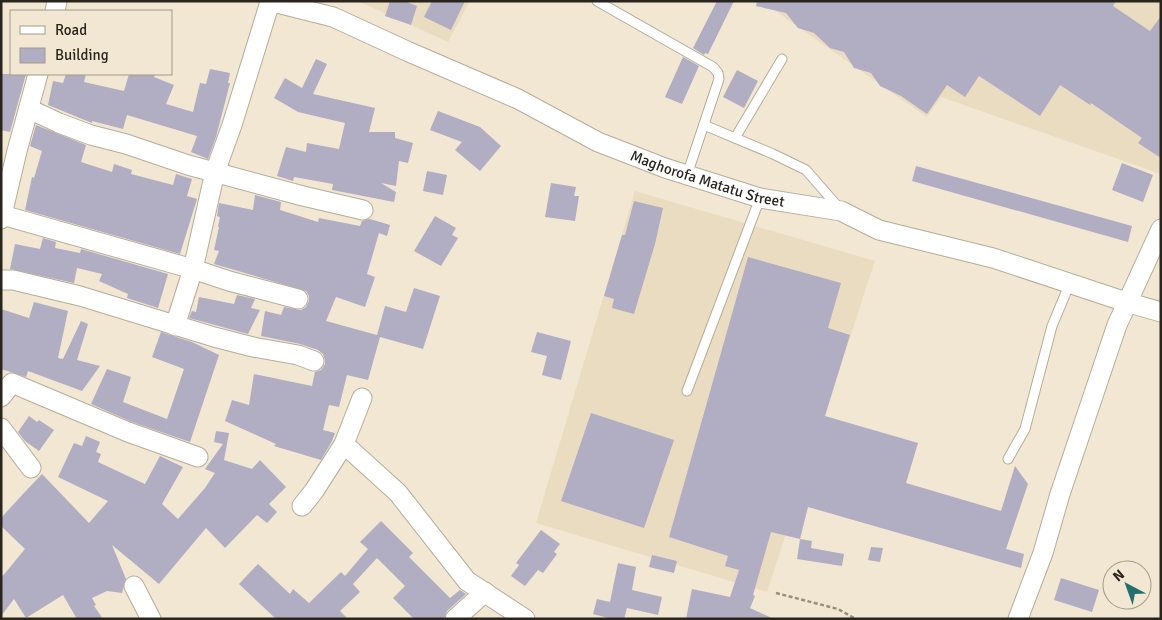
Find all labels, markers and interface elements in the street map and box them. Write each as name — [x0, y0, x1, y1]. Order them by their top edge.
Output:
legend — [10, 10, 172, 75]
text: Road — [55, 21, 87, 39]
text: Building — [55, 46, 109, 64]
street label: Maghorofa Matatu Street — [628, 146, 786, 211]
north arrow — [1102, 560, 1152, 610]
text: N — [1110, 566, 1128, 585]

